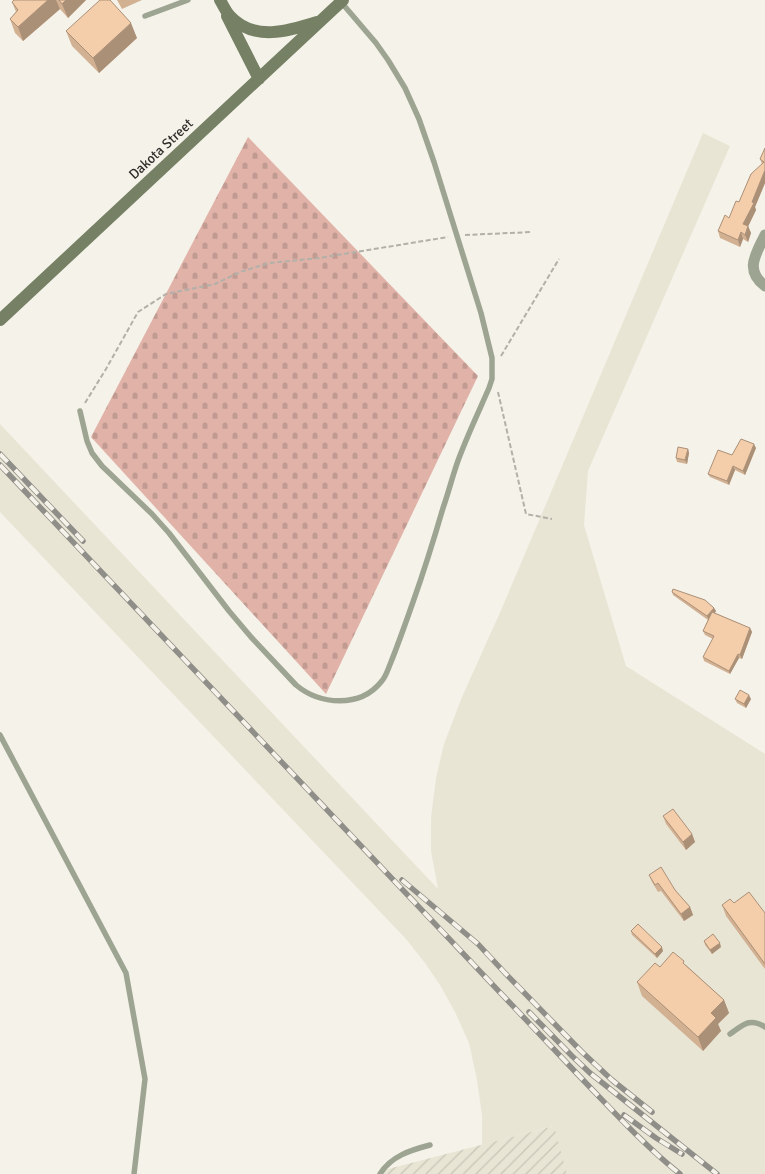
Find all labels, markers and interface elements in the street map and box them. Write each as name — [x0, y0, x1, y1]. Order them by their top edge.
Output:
street label: Dakota Street — [125, 115, 197, 183]

